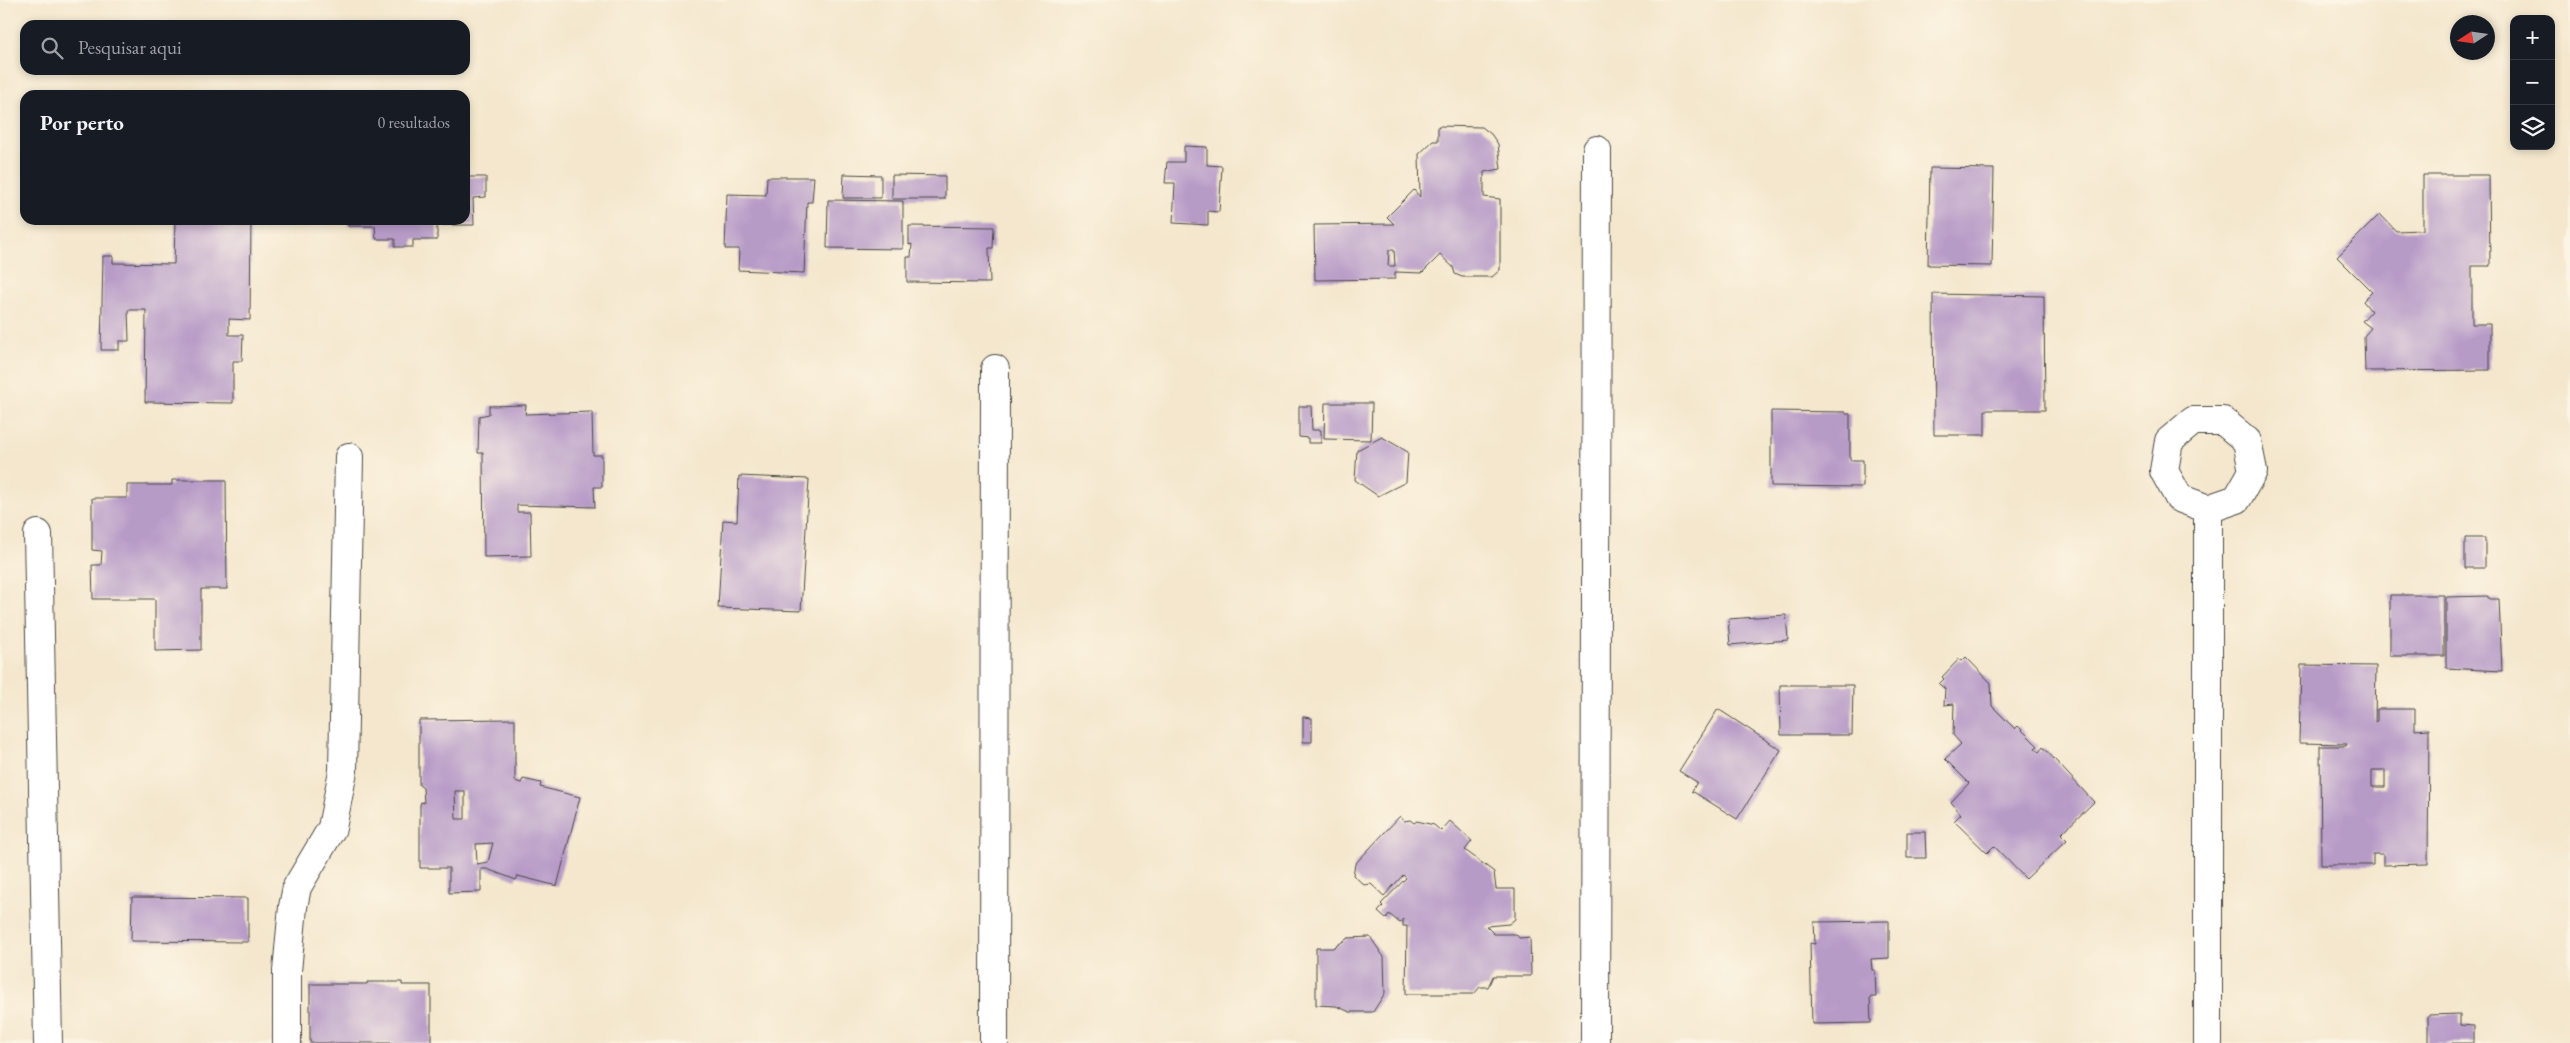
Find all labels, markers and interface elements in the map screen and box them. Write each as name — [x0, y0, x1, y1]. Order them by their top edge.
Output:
north arrow — [2450, 15, 2495, 60]
map controls — [2510, 15, 2555, 150]
button: + — [2510, 15, 2555, 60]
search box — [20, 20, 470, 75]
icon: search — [38, 34, 66, 62]
text: Pesquisar aqui — [78, 35, 182, 60]
button: − — [2510, 60, 2555, 105]
button: layers — [2510, 105, 2555, 150]
text: Por perto — [40, 109, 124, 136]
text: 0 resultados — [378, 112, 450, 133]

